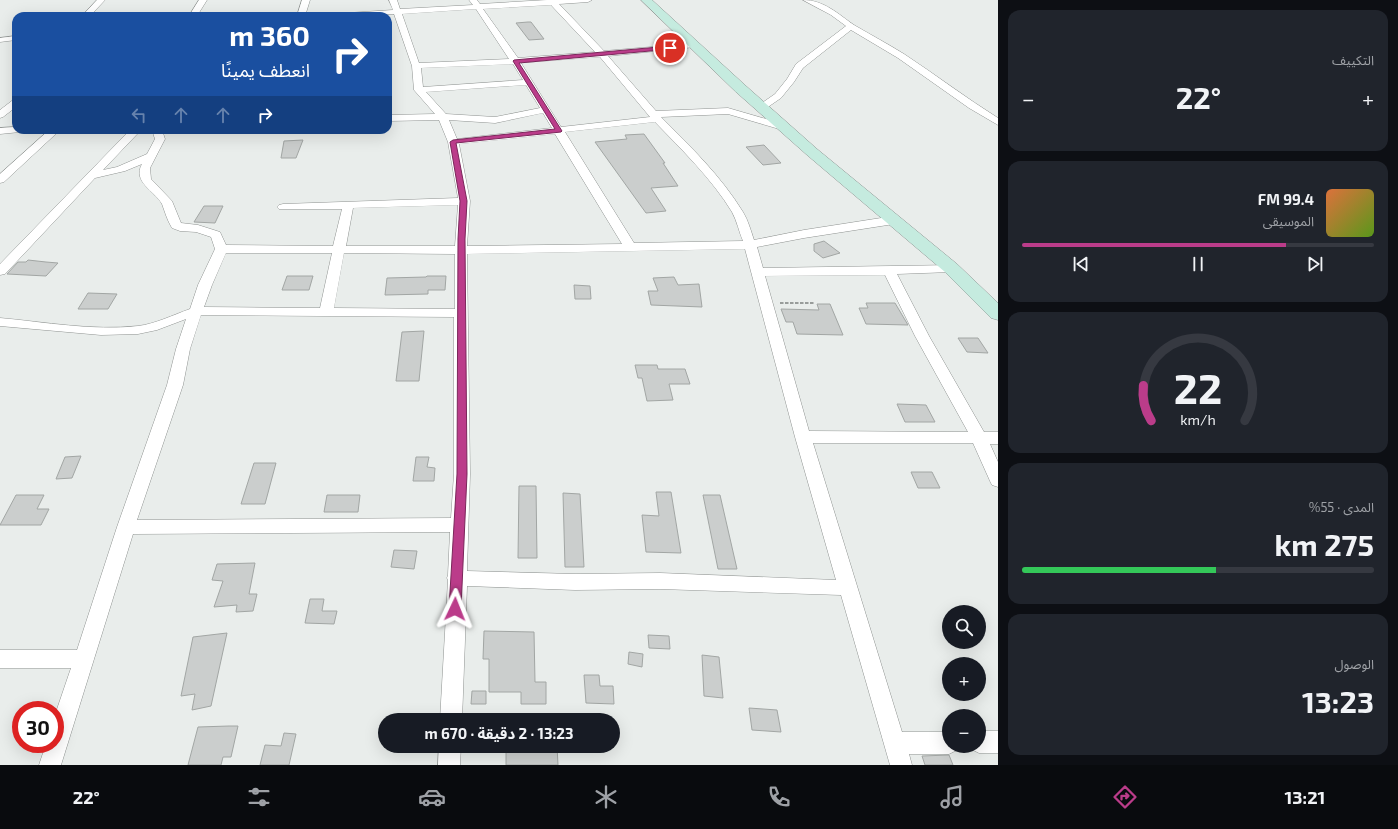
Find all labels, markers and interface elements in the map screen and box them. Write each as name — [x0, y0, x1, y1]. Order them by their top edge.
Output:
text: 360 m — [229, 18, 310, 52]
icon: right — [324, 28, 376, 80]
pin — [653, 31, 687, 65]
icon: arrive — [659, 37, 681, 59]
text: التكييف — [1332, 52, 1374, 68]
text: انعطف يمينًا — [221, 59, 310, 81]
text: 22° — [1176, 79, 1221, 115]
text: − — [1022, 85, 1035, 111]
text: + — [1362, 85, 1374, 111]
icon: left — [128, 104, 150, 126]
icon: ahead — [170, 104, 192, 126]
icon: ahead — [212, 104, 234, 126]
icon: right — [254, 104, 276, 126]
text: 99.4 FM — [1258, 190, 1314, 208]
text: الموسيقى — [1263, 213, 1314, 229]
icon: previous — [1070, 253, 1092, 275]
icon: pause — [1187, 253, 1209, 275]
icon: next — [1304, 253, 1326, 275]
text: 22 — [1174, 361, 1222, 411]
text: km/h — [1180, 410, 1216, 427]
text: المدى · 55% — [1309, 499, 1374, 515]
text: 275 km — [1274, 526, 1374, 562]
position arrow — [434, 588, 476, 630]
map controls — [942, 605, 986, 753]
button: search — [942, 605, 986, 649]
text: الوصول — [1334, 656, 1374, 672]
button: + — [942, 657, 986, 701]
text: 13:23 — [1302, 683, 1374, 719]
speed limit sign: 30 — [12, 701, 64, 753]
button: − — [942, 709, 986, 753]
text: 13:23 · 2 دقيقة · 670 m — [425, 724, 573, 742]
icon: filters — [245, 783, 273, 811]
icon: car — [418, 783, 446, 811]
icon: climate — [592, 783, 620, 811]
icon: phone — [765, 783, 793, 811]
icon: music — [938, 783, 966, 811]
icon: directions — [1111, 783, 1139, 811]
text: 22° — [73, 786, 100, 808]
text: 13:21 — [1285, 786, 1325, 808]

